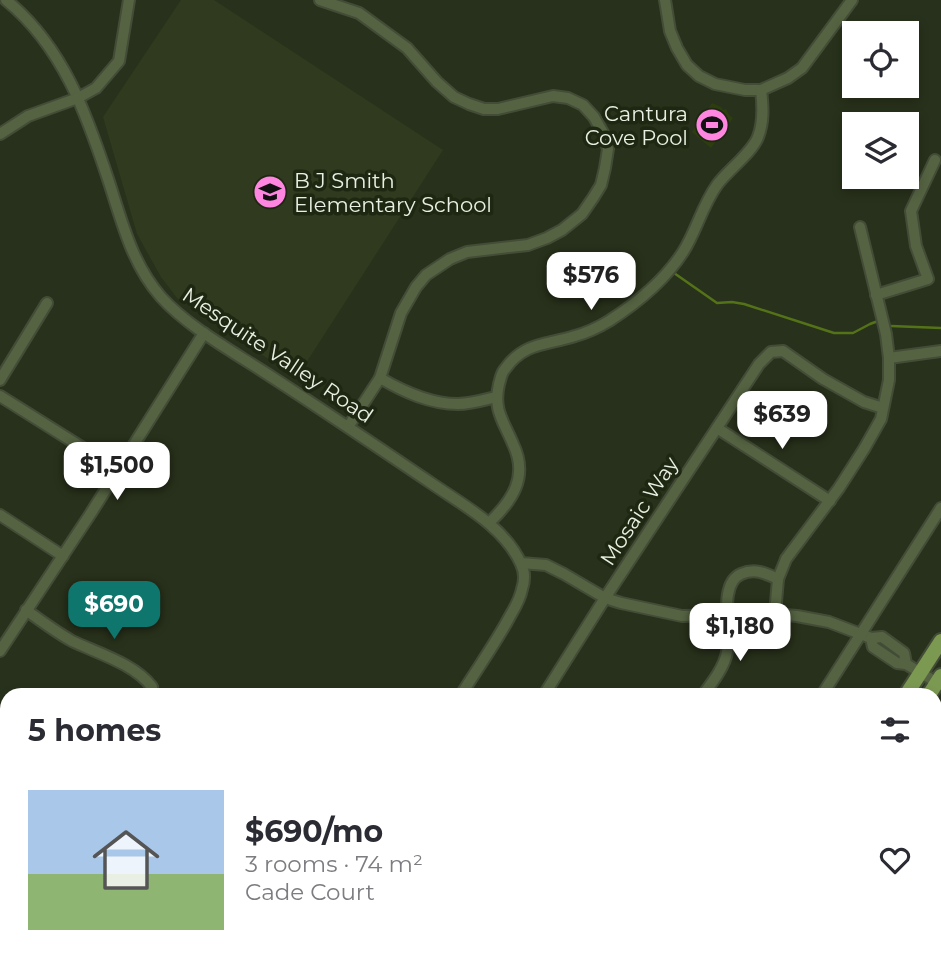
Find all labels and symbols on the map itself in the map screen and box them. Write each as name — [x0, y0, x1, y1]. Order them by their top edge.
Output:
place label: Cantura Cove Pool — [585, 101, 688, 150]
sports icon: Cantura Cove Pool — [693, 106, 731, 144]
place label: B J Smith Elementary School — [294, 168, 492, 217]
school or university icon: B J Smith Elementary School — [251, 173, 289, 211]
pin: $576 — [550, 252, 632, 312]
street label: Mesquite Valley Road — [178, 282, 378, 428]
pin: $639 — [741, 392, 823, 451]
pin: $1,500 — [60, 442, 174, 502]
street label: Mosaic Way — [595, 452, 684, 570]
pin: $690 — [73, 582, 155, 641]
pin: $1,180 — [683, 604, 797, 663]

